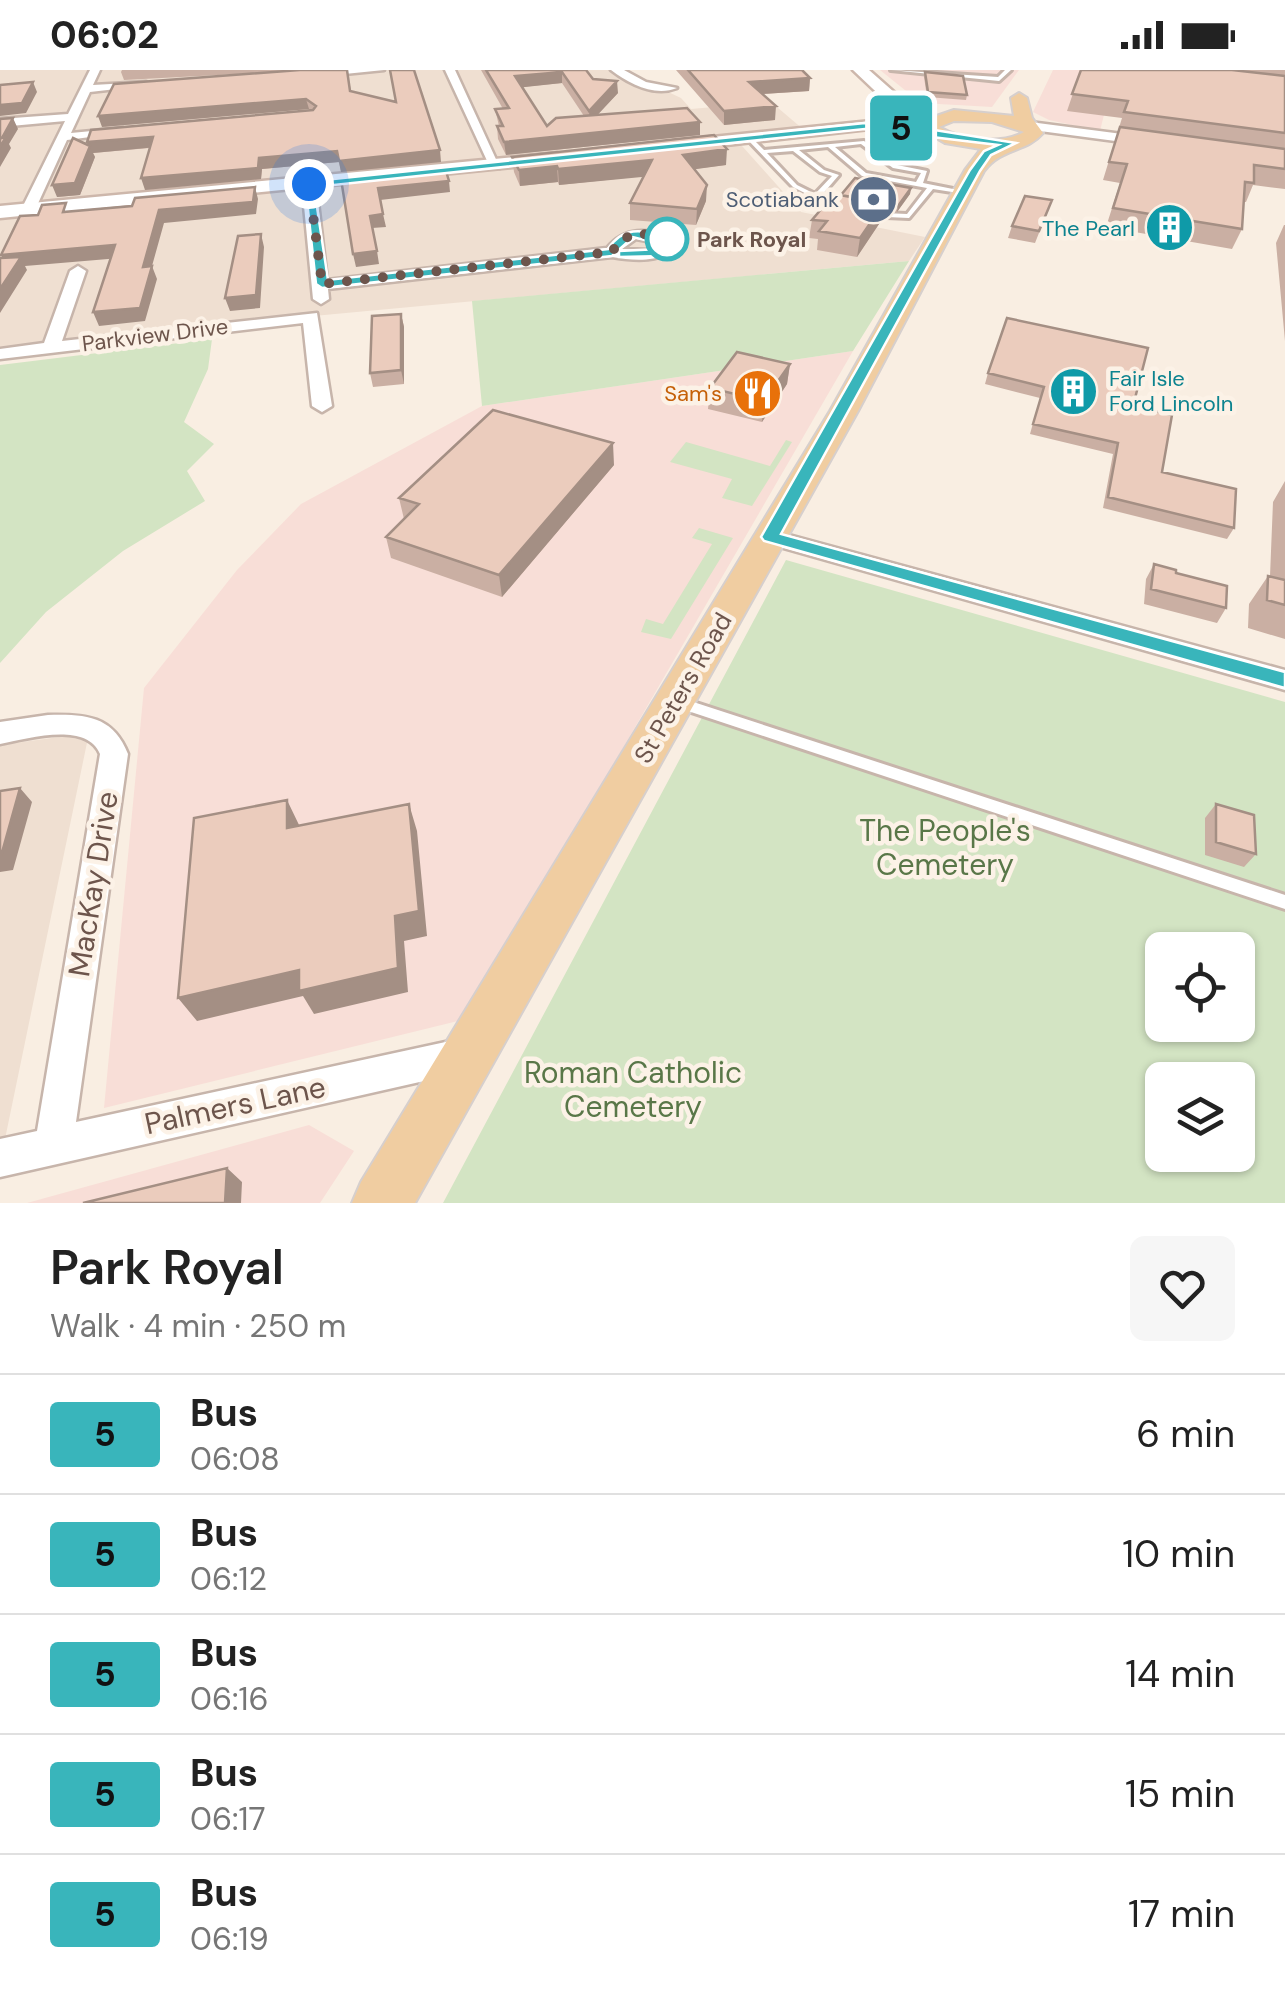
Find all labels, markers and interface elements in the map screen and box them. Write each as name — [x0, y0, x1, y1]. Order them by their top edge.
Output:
text: 06:02 — [50, 10, 159, 60]
line badge: 5 — [868, 96, 934, 160]
text: 5 — [890, 105, 912, 151]
your location — [284, 159, 334, 209]
bank icon: Scotiabank — [848, 173, 900, 225]
place label: Scotiabank — [726, 185, 839, 214]
building icon: The Pearl — [1144, 202, 1196, 254]
place label: The Pearl — [1042, 214, 1135, 243]
marker: Park Royal — [646, 218, 688, 260]
place label: Park Royal — [697, 225, 806, 254]
street label: Parkview Drive — [80, 312, 230, 358]
place label: Fair Isle Ford Lincoln — [1109, 364, 1233, 418]
building icon: Fair Isle Ford Lincoln — [1048, 365, 1100, 417]
restaurant icon: Sam's — [731, 367, 783, 419]
place label: Sam's — [664, 379, 722, 408]
street label: St Peters Road — [627, 607, 739, 769]
street label: MacKay Drive — [59, 789, 127, 979]
park label: The People's Cemetery — [859, 811, 1031, 884]
map controls — [1145, 932, 1255, 1172]
button: locate — [1145, 932, 1255, 1042]
park label: Roman Catholic Cemetery — [524, 1053, 742, 1126]
button: layers — [1145, 1062, 1255, 1172]
street label: Palmers Lane — [141, 1067, 329, 1143]
text: Park Royal — [50, 1236, 284, 1299]
button: heart — [1130, 1236, 1235, 1341]
text: Walk · 4 min · 250 m — [50, 1305, 346, 1347]
text: Bus — [190, 1388, 258, 1438]
text: 6 min — [1136, 1409, 1235, 1459]
text: 5 — [94, 1411, 116, 1457]
text: 06:08 — [190, 1438, 280, 1480]
text: Bus — [190, 1508, 258, 1558]
text: 10 min — [1122, 1529, 1235, 1579]
text: 5 — [94, 1531, 116, 1577]
text: 06:12 — [190, 1558, 267, 1600]
text: Bus — [190, 1628, 258, 1678]
text: 14 min — [1125, 1649, 1235, 1699]
text: 5 — [94, 1651, 116, 1697]
text: 06:16 — [190, 1678, 269, 1720]
text: Bus — [190, 1748, 258, 1798]
text: 15 min — [1125, 1769, 1235, 1819]
text: 5 — [94, 1771, 116, 1817]
text: 06:17 — [190, 1798, 266, 1840]
text: Bus — [190, 1868, 258, 1918]
text: 17 min — [1128, 1889, 1235, 1939]
text: 5 — [94, 1891, 116, 1937]
text: 06:19 — [190, 1918, 269, 1960]

